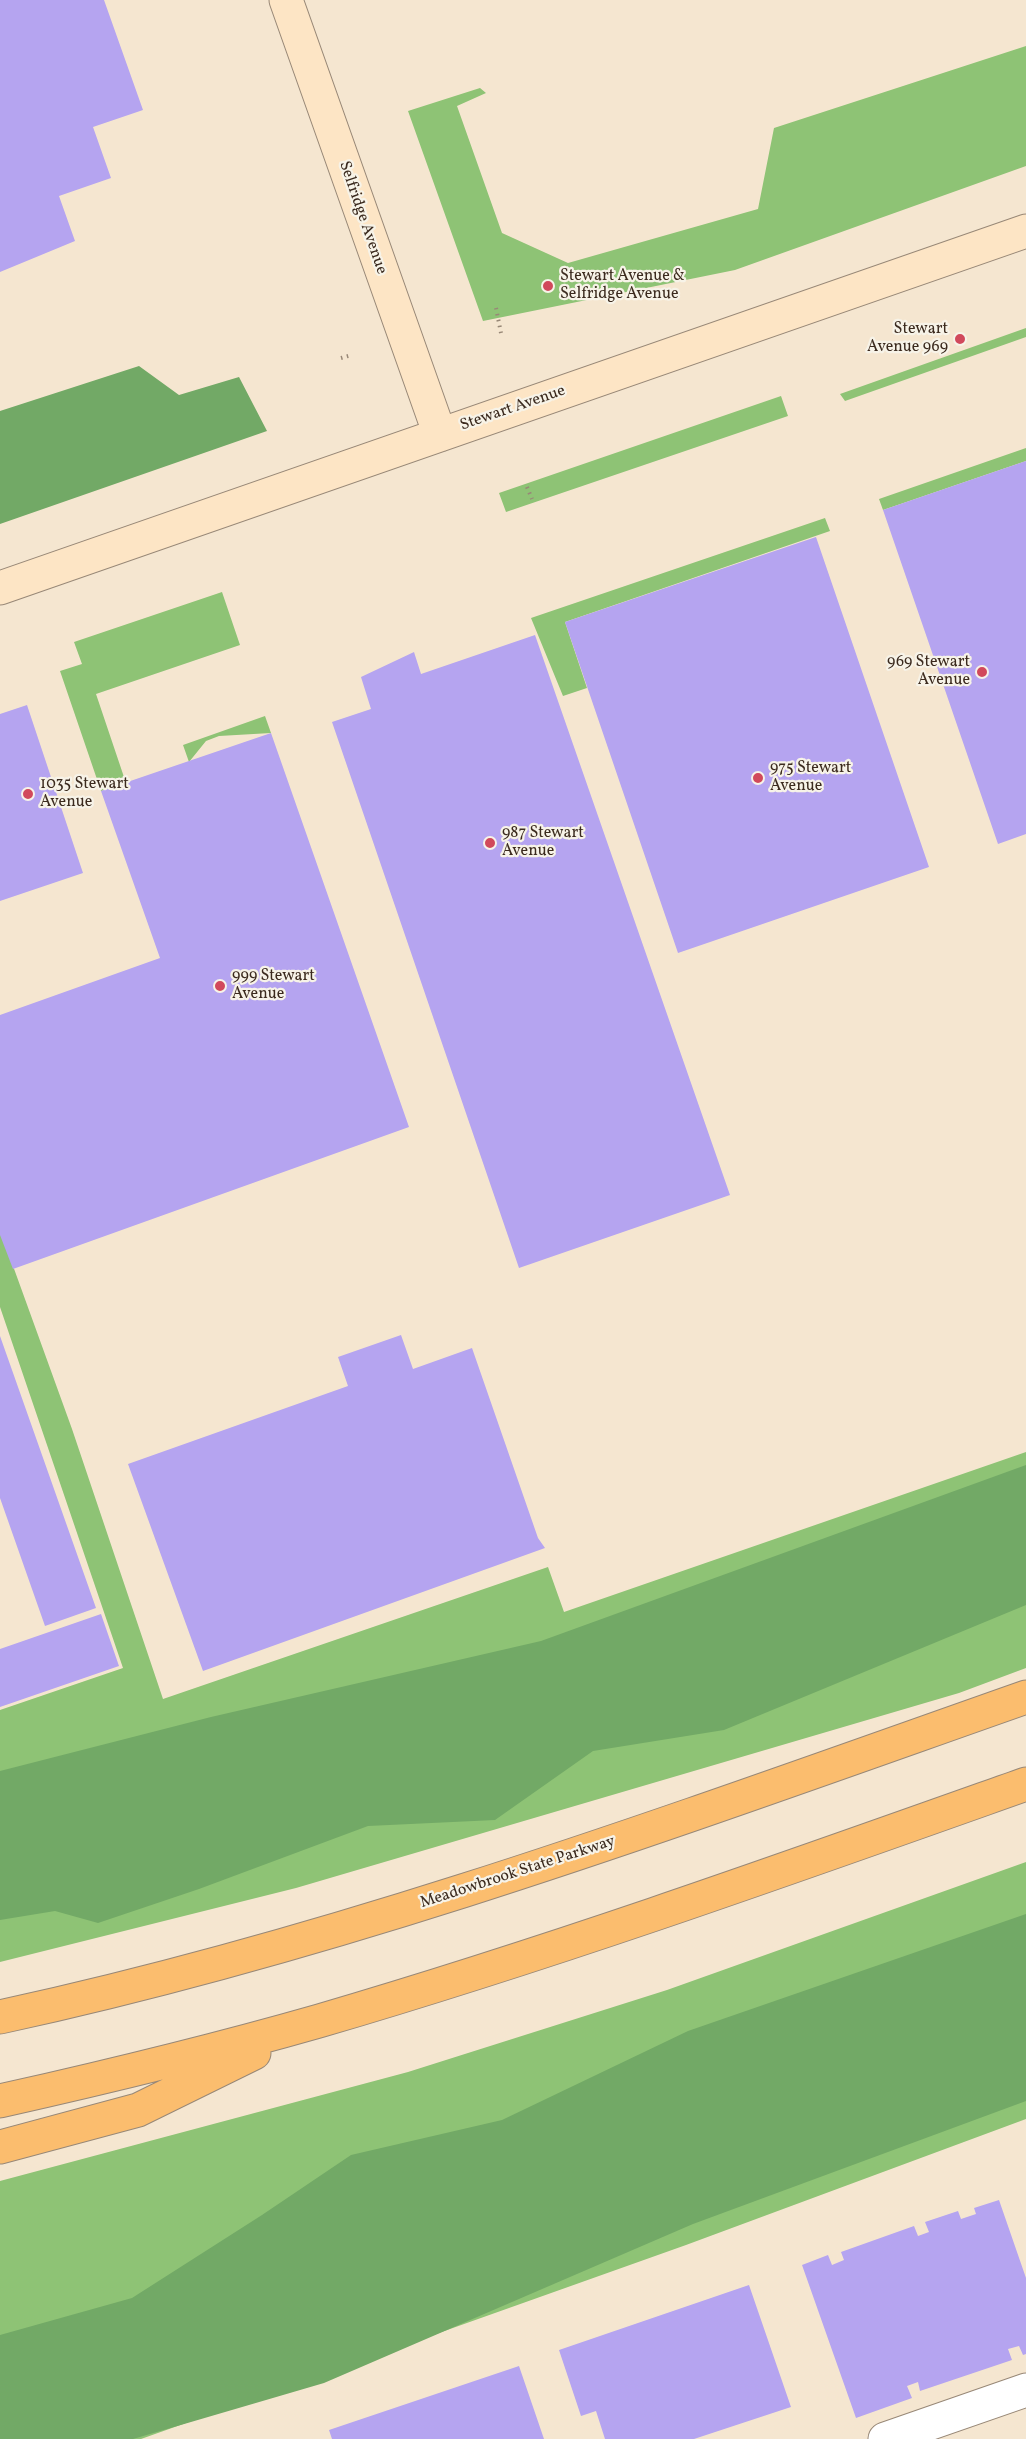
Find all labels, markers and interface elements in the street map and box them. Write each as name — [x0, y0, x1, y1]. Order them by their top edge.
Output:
street label: Selfridge Avenue — [334, 159, 390, 277]
place label: Stewart Avenue & Selfridge Avenue — [560, 267, 685, 305]
marker: Stewart Avenue & Selfridge Avenue — [541, 279, 555, 293]
place label: Stewart Avenue 969 — [867, 320, 948, 358]
marker: Stewart Avenue 969 — [953, 332, 967, 346]
street label: Stewart Avenue — [458, 382, 568, 436]
place label: 969 Stewart Avenue — [887, 653, 970, 691]
marker: 969 Stewart Avenue — [975, 665, 989, 679]
place label: 975 Stewart Avenue — [770, 759, 851, 797]
marker: 975 Stewart Avenue — [751, 771, 765, 785]
place label: 1035 Stewart Avenue — [40, 775, 129, 813]
marker: 1035 Stewart Avenue — [21, 787, 35, 801]
place label: 987 Stewart Avenue — [502, 824, 584, 862]
marker: 987 Stewart Avenue — [483, 836, 497, 850]
place label: 999 Stewart Avenue — [232, 967, 315, 1005]
marker: 999 Stewart Avenue — [213, 979, 227, 993]
street label: Meadowbrook State Parkway — [418, 1832, 618, 1914]

